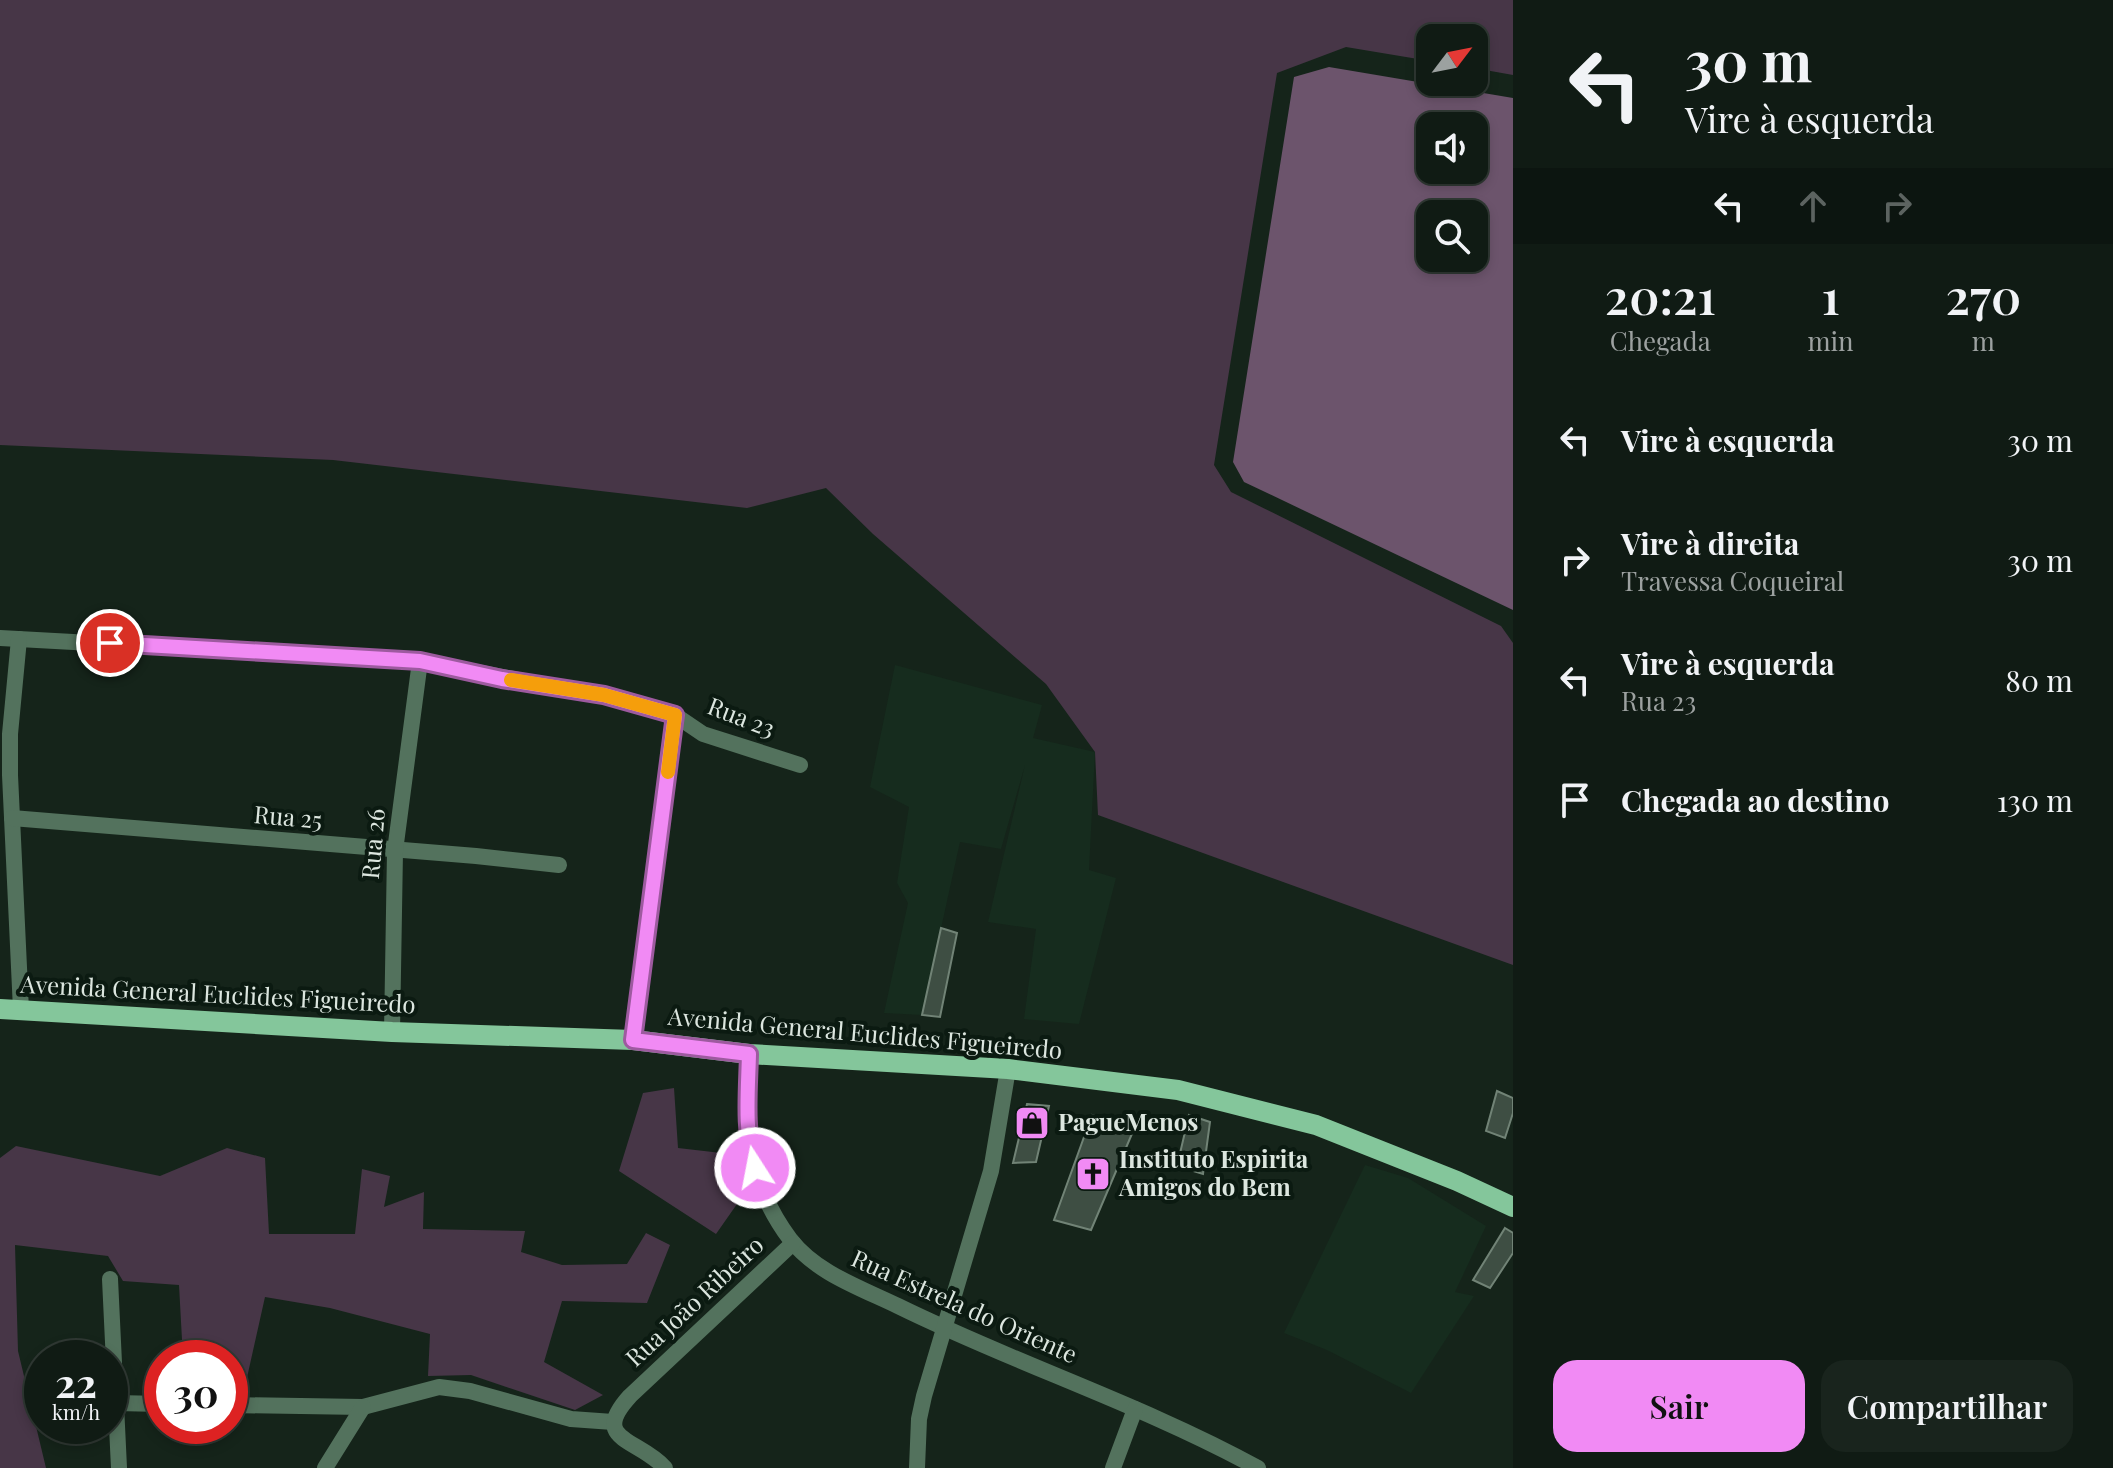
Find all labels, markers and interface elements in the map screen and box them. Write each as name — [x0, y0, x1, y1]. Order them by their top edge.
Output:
text: 30 m — [1685, 22, 1812, 97]
north arrow — [1416, 24, 1488, 96]
map controls — [1416, 24, 1488, 272]
icon: left — [1553, 32, 1657, 136]
text: Vire à esquerda — [1685, 94, 1934, 142]
button: sound — [1416, 112, 1488, 184]
icon: left — [1707, 184, 1751, 228]
icon: ahead — [1791, 184, 1835, 228]
icon: right — [1875, 184, 1919, 228]
button: search — [1416, 200, 1488, 272]
text: 20:21 — [1605, 263, 1716, 327]
text: 1 — [1821, 263, 1840, 327]
text: 270 — [1945, 263, 2021, 327]
text: Chegada — [1610, 323, 1711, 358]
text: min — [1807, 323, 1854, 358]
text: m — [1972, 323, 1995, 358]
icon: left — [1553, 418, 1597, 462]
text: Vire à esquerda — [1621, 420, 1834, 460]
text: 30 m — [2007, 420, 2073, 460]
text: Vire à direita — [1621, 523, 1799, 563]
icon: right — [1553, 538, 1597, 582]
text: 30 m — [2007, 540, 2073, 580]
text: Travessa Coqueiral — [1621, 563, 1844, 598]
pin — [76, 609, 144, 677]
icon: arrive — [88, 621, 132, 665]
text: Vire à esquerda — [1621, 643, 1834, 683]
icon: left — [1553, 658, 1597, 702]
text: 80 m — [2005, 660, 2073, 700]
text: Rua 23 — [1621, 683, 1696, 718]
street label: Rua 23 — [704, 689, 780, 744]
icon: arrive — [1553, 778, 1597, 822]
text: Chegada ao destino — [1621, 780, 1889, 820]
text: 130 m — [1997, 780, 2073, 820]
street label: Rua 25 — [253, 797, 324, 835]
street label: Rua 26 — [353, 807, 391, 881]
street label: Avenida General Euclides Figueiredo — [19, 967, 416, 1019]
street label: Avenida General Euclides Figueiredo — [666, 999, 1064, 1065]
shop icon: PagueMenos — [1013, 1104, 1051, 1142]
place label: PagueMenos — [1058, 1105, 1198, 1137]
position arrow — [713, 1126, 797, 1210]
place label: Instituto Espirita Amigos do Bem — [1118, 1142, 1309, 1202]
church icon: Instituto Espirita Amigos do Bem — [1074, 1155, 1112, 1193]
street label: Rua João Ribeiro — [618, 1228, 769, 1373]
street label: Rua Estrela do Oriente — [847, 1241, 1083, 1369]
speed limit sign: 30 — [144, 1340, 248, 1444]
text: 22 — [55, 1355, 97, 1408]
button: Sair — [1553, 1360, 1805, 1452]
button: Compartilhar — [1821, 1360, 2073, 1452]
text: km/h — [52, 1398, 100, 1425]

